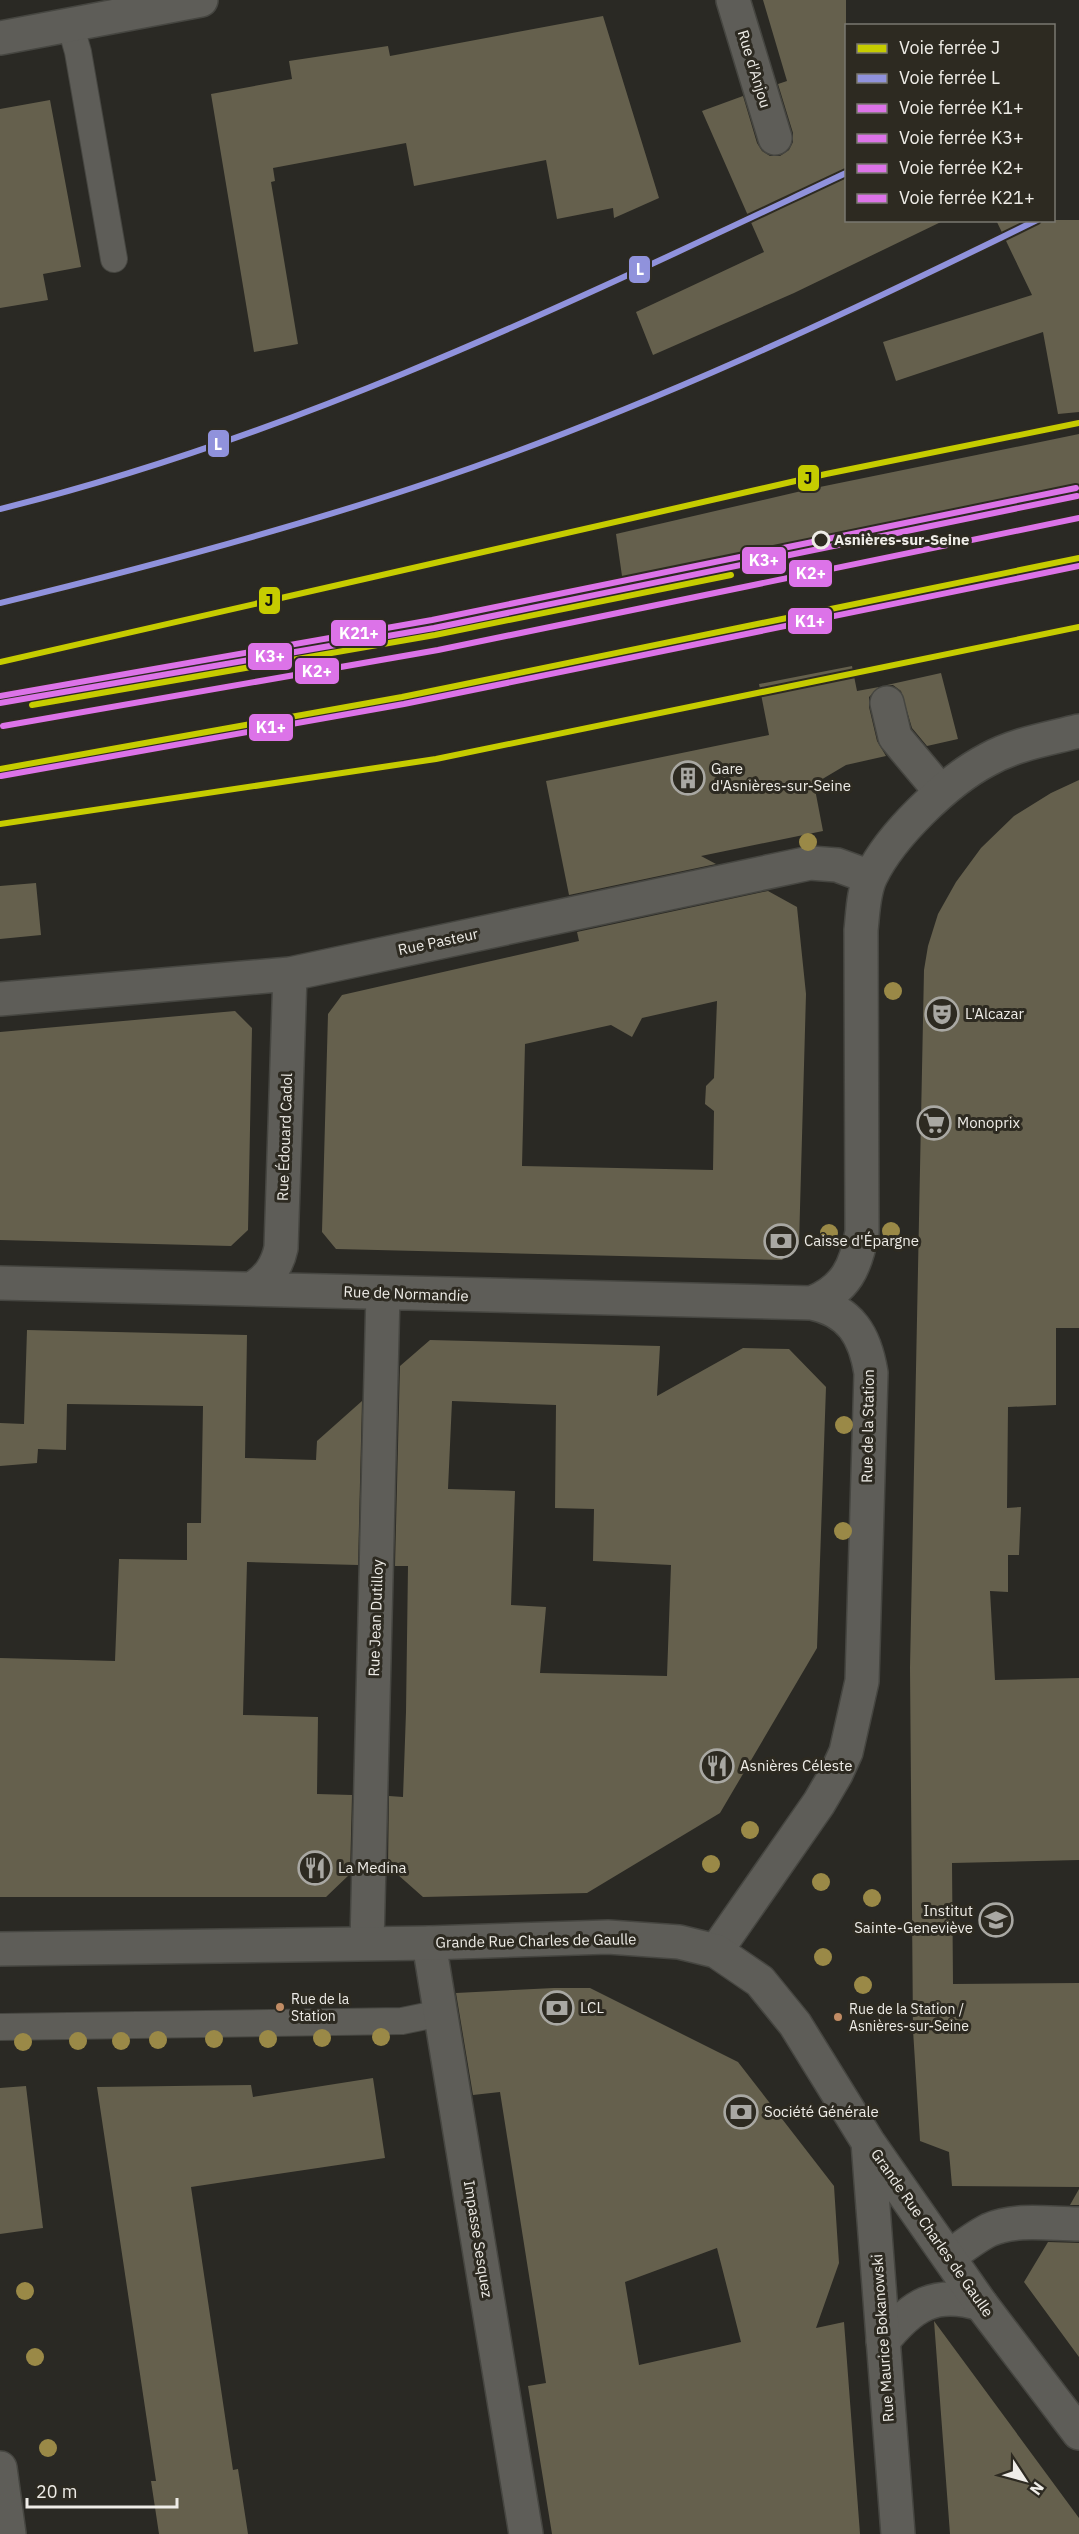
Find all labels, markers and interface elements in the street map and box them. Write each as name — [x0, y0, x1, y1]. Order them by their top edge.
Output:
legend — [845, 24, 1055, 222]
street label: Rue d'Anjou — [734, 28, 775, 110]
text: Voie ferrée J — [899, 36, 1000, 59]
text: Voie ferrée L — [899, 66, 1000, 89]
text: Voie ferrée K1+ — [899, 96, 1024, 119]
text: Voie ferrée K3+ — [899, 126, 1024, 149]
text: Voie ferrée K2+ — [899, 156, 1024, 179]
text: Voie ferrée K21+ — [899, 186, 1035, 209]
line badge: L — [628, 255, 651, 284]
text: L — [636, 259, 644, 279]
line badge: L — [207, 429, 230, 458]
text: L — [214, 434, 222, 454]
line badge: J — [797, 464, 820, 492]
text: J — [804, 468, 812, 488]
place label: Asnières-sur-Seine — [834, 530, 969, 549]
marker: Asnières-sur-Seine — [812, 531, 830, 549]
line badge: K3+ — [741, 546, 787, 575]
text: K3+ — [749, 550, 779, 570]
line badge: K2+ — [788, 559, 833, 588]
text: K2+ — [796, 563, 826, 583]
line badge: J — [258, 586, 281, 615]
text: J — [265, 590, 273, 610]
line badge: K1+ — [787, 607, 833, 635]
text: K1+ — [795, 611, 825, 631]
line badge: K21+ — [330, 619, 387, 647]
text: K21+ — [339, 623, 379, 643]
line badge: K3+ — [247, 642, 293, 671]
text: K3+ — [255, 646, 285, 666]
line badge: K2+ — [294, 657, 340, 685]
text: K2+ — [302, 661, 332, 681]
line badge: K1+ — [248, 713, 294, 742]
text: K1+ — [256, 717, 286, 737]
place label: Gare d'Asnières-sur-Seine — [711, 759, 851, 795]
building icon: Gare d'Asnières-sur-Seine — [670, 760, 706, 796]
street label: Rue Pasteur — [396, 924, 480, 959]
theatre icon: L'Alcazar — [924, 996, 960, 1032]
place label: L'Alcazar — [965, 1004, 1025, 1023]
street label: Rue Édouard Cadol — [273, 1073, 296, 1201]
supermarket icon: Monoprix — [916, 1105, 952, 1141]
place label: Monoprix — [957, 1113, 1020, 1132]
bank icon: Caisse d'Épargne — [763, 1223, 799, 1259]
place label: Caisse d'Épargne — [804, 1231, 919, 1250]
street label: Rue de Normandie — [343, 1282, 469, 1305]
street label: Rue de la Station — [857, 1369, 878, 1483]
street label: Rue Jean Dutilloy — [364, 1559, 387, 1677]
restaurant icon: Asnières Céleste — [699, 1748, 735, 1784]
place label: Asnières Céleste — [740, 1756, 852, 1775]
restaurant icon: La Medina — [297, 1850, 333, 1886]
place label: La Medina — [338, 1858, 406, 1877]
place label: Institut Sainte-Geneviève — [854, 1901, 973, 1937]
school or university icon: Institut Sainte-Geneviève — [978, 1902, 1014, 1938]
street label: Grande Rue Charles de Gaulle — [435, 1929, 637, 1952]
place label: Rue de la Station — [291, 1990, 350, 2025]
bank icon: LCL — [539, 1990, 575, 2026]
place label: LCL — [580, 1998, 604, 2017]
place label: Rue de la Station / Asnières-sur-Seine — [849, 2000, 969, 2035]
marker: Rue de la Station — [274, 2001, 286, 2013]
marker: Rue de la Station / Asnières-sur-Seine — [832, 2011, 844, 2023]
bank icon: Société Générale — [723, 2094, 759, 2130]
place label: Société Générale — [764, 2102, 879, 2121]
street label: Grande Rue Charles de Gaulle — [867, 2145, 998, 2321]
street label: Impasse Sesquez — [460, 2179, 497, 2299]
street label: Rue Maurice Bokanowski — [867, 2253, 898, 2423]
north arrow — [995, 2450, 1055, 2510]
scale bar — [27, 2471, 177, 2509]
text: N — [1026, 2478, 1049, 2499]
text: 20 m — [36, 2480, 78, 2503]

